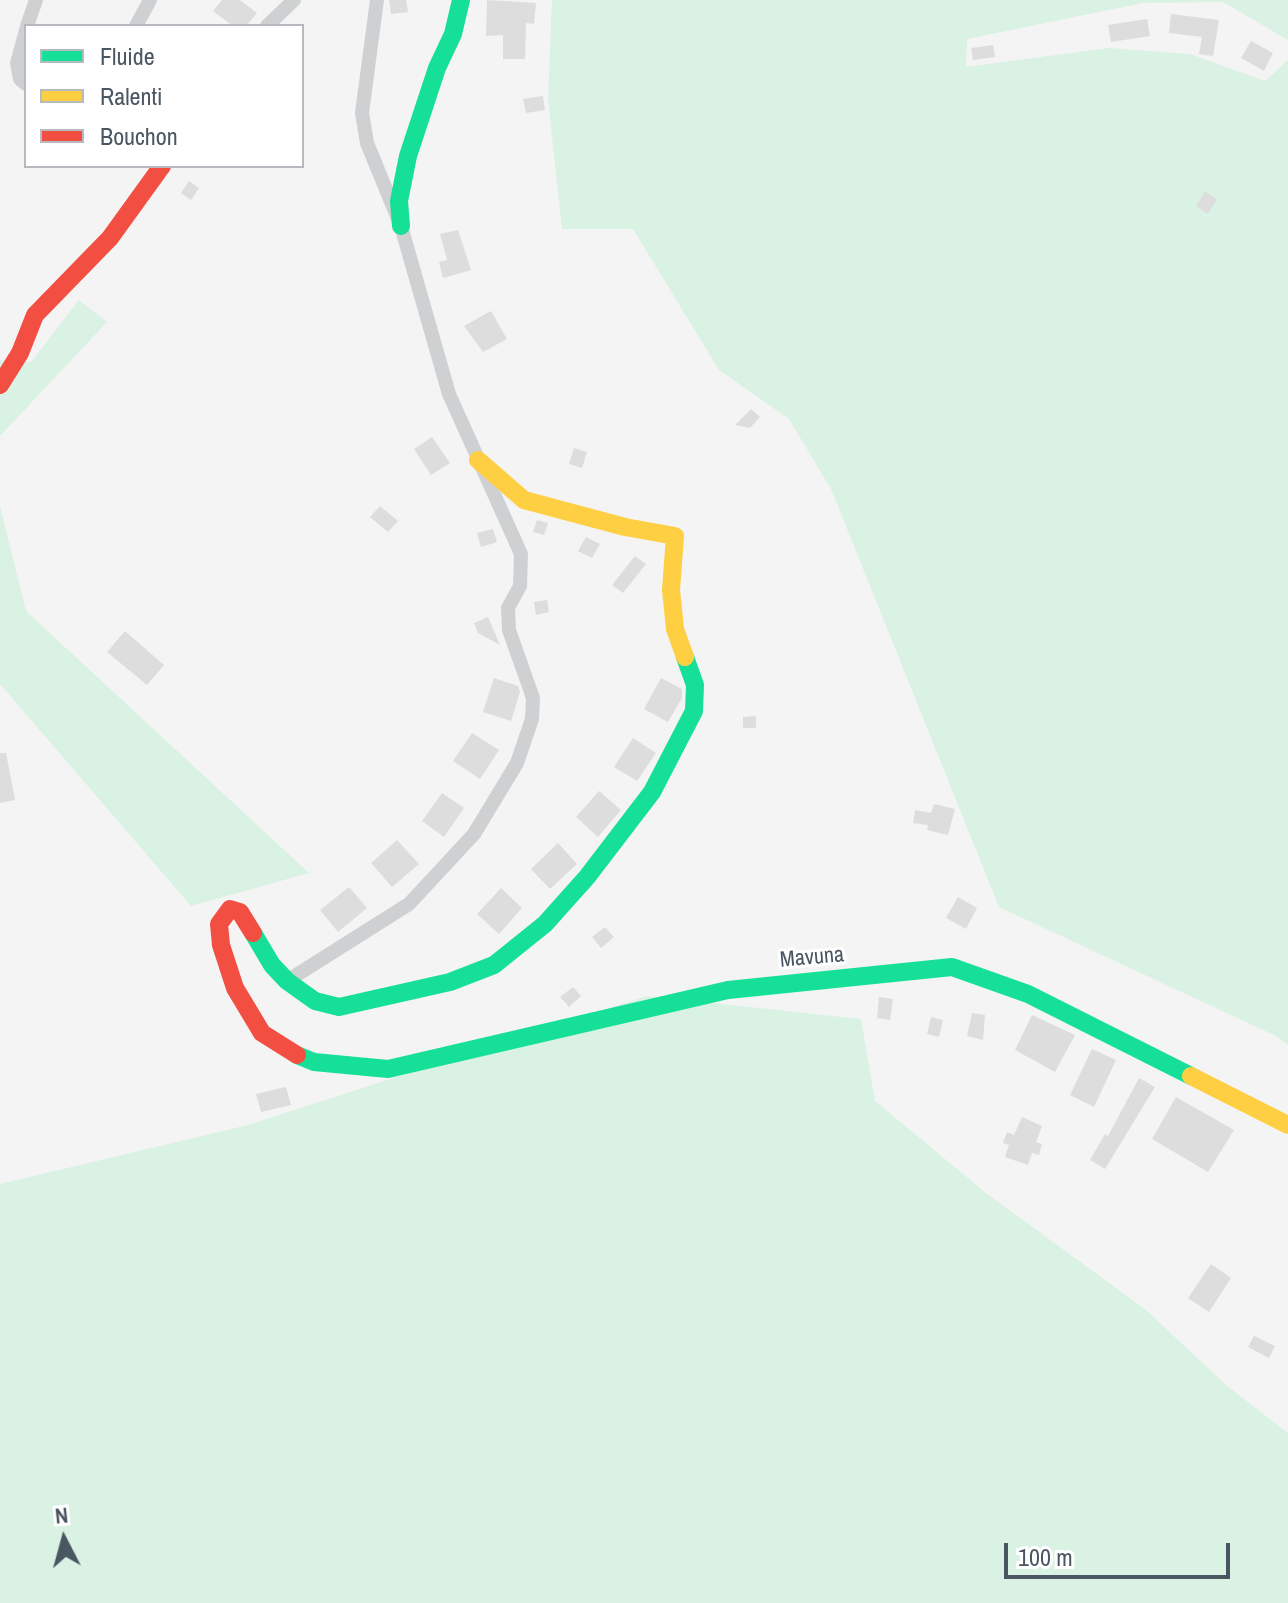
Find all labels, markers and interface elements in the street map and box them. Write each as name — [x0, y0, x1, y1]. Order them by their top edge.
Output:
legend — [24, 24, 304, 168]
text: Fluide — [100, 40, 155, 72]
text: Ralenti — [100, 80, 162, 112]
text: Bouchon — [100, 120, 178, 152]
street label: Mavuna — [779, 942, 845, 974]
north arrow — [24, 1499, 104, 1579]
text: N — [53, 1500, 70, 1531]
scale bar — [1008, 1527, 1234, 1577]
text: 100 m — [1018, 1541, 1073, 1573]

